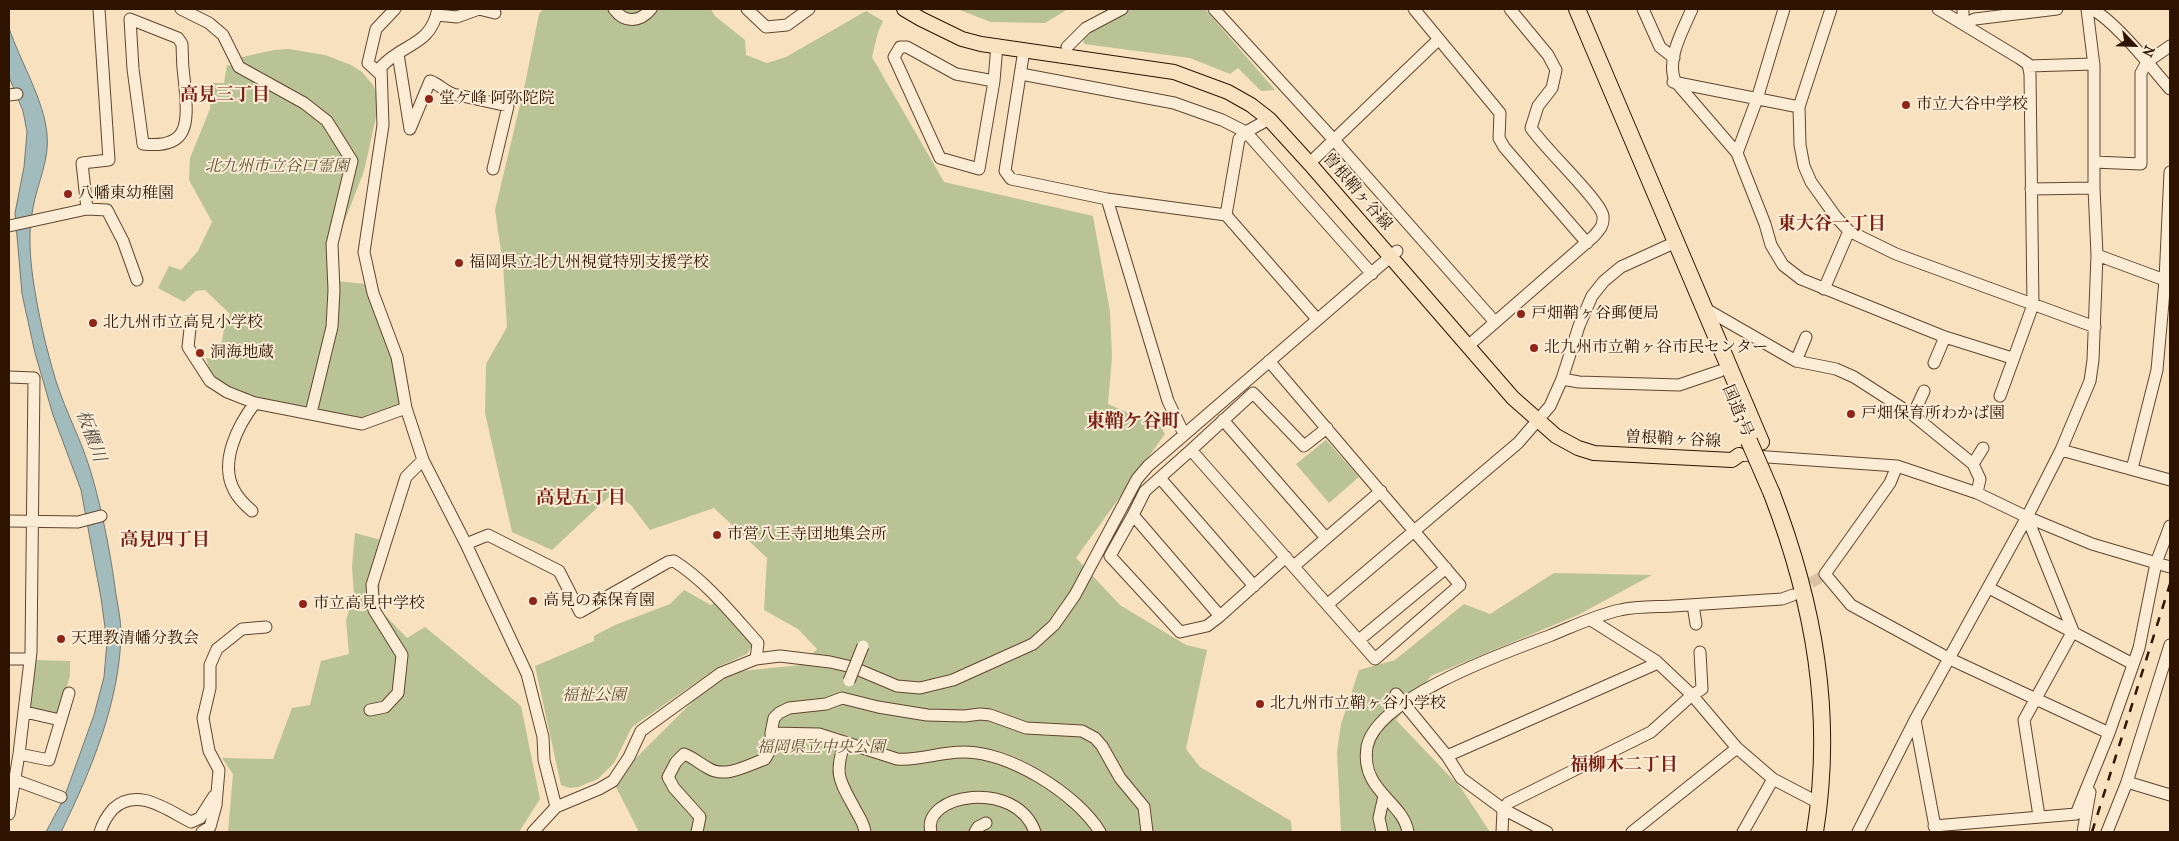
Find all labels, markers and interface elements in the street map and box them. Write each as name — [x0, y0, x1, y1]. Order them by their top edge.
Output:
north arrow — [2109, 20, 2159, 70]
text: N — [2138, 43, 2158, 60]
district label: 高見三丁目 — [180, 85, 270, 107]
place label: 堂ケ峰 阿弥陀院 — [439, 89, 554, 109]
marker: 堂ケ峰 阿弥陀院 — [423, 93, 435, 105]
place label: 市立大谷中学校 — [1916, 95, 2028, 115]
marker: 市立大谷中学校 — [1900, 99, 1912, 111]
street label: 曽根鞘ヶ谷線 — [1318, 149, 1396, 235]
park label: 北九州市立谷口霊園 — [205, 157, 349, 177]
place label: 八幡東幼稚園 — [78, 184, 174, 204]
marker: 八幡東幼稚園 — [62, 188, 74, 200]
district label: 東大谷一丁目 — [1778, 214, 1886, 236]
place label: 福岡県立北九州視覚特別支援学校 — [469, 253, 709, 273]
marker: 福岡県立北九州視覚特別支援学校 — [453, 257, 465, 269]
place label: 戸畑鞘ヶ谷郵便局 — [1531, 304, 1659, 324]
marker: 戸畑鞘ヶ谷郵便局 — [1515, 308, 1527, 320]
place label: 北九州市立高見小学校 — [103, 313, 263, 333]
marker: 北九州市立高見小学校 — [87, 317, 99, 329]
place label: 北九州市立鞘ヶ谷市民センター — [1544, 338, 1768, 358]
marker: 北九州市立鞘ヶ谷市民センター — [1528, 342, 1540, 354]
place label: 洞海地蔵 — [210, 343, 274, 363]
marker: 洞海地蔵 — [194, 347, 206, 359]
street label: 国道3号 — [1718, 382, 1756, 440]
place label: 戸畑保育所わかば園 — [1861, 404, 2005, 424]
water label: 板櫃川 — [71, 407, 109, 465]
marker: 戸畑保育所わかば園 — [1845, 408, 1857, 420]
district label: 東鞘ケ谷町 — [1086, 411, 1180, 433]
street label: 曽根鞘ヶ谷線 — [1625, 428, 1721, 452]
district label: 高見五丁目 — [536, 488, 626, 510]
place label: 市営八王寺団地集会所 — [727, 525, 887, 545]
marker: 市営八王寺団地集会所 — [711, 529, 723, 541]
district label: 高見四丁目 — [120, 530, 210, 552]
place label: 高見の森保育園 — [543, 591, 655, 611]
place label: 市立高見中学校 — [313, 594, 425, 614]
marker: 高見の森保育園 — [527, 595, 539, 607]
marker: 市立高見中学校 — [297, 598, 309, 610]
place label: 天理教清幡分教会 — [71, 629, 199, 649]
marker: 天理教清幡分教会 — [55, 633, 67, 645]
park label: 福祉公園 — [562, 686, 626, 706]
place label: 北九州市立鞘ヶ谷小学校 — [1270, 694, 1446, 714]
marker: 北九州市立鞘ヶ谷小学校 — [1254, 698, 1266, 710]
park label: 福岡県立中央公園 — [757, 738, 885, 758]
district label: 福柳木二丁目 — [1570, 755, 1678, 777]

